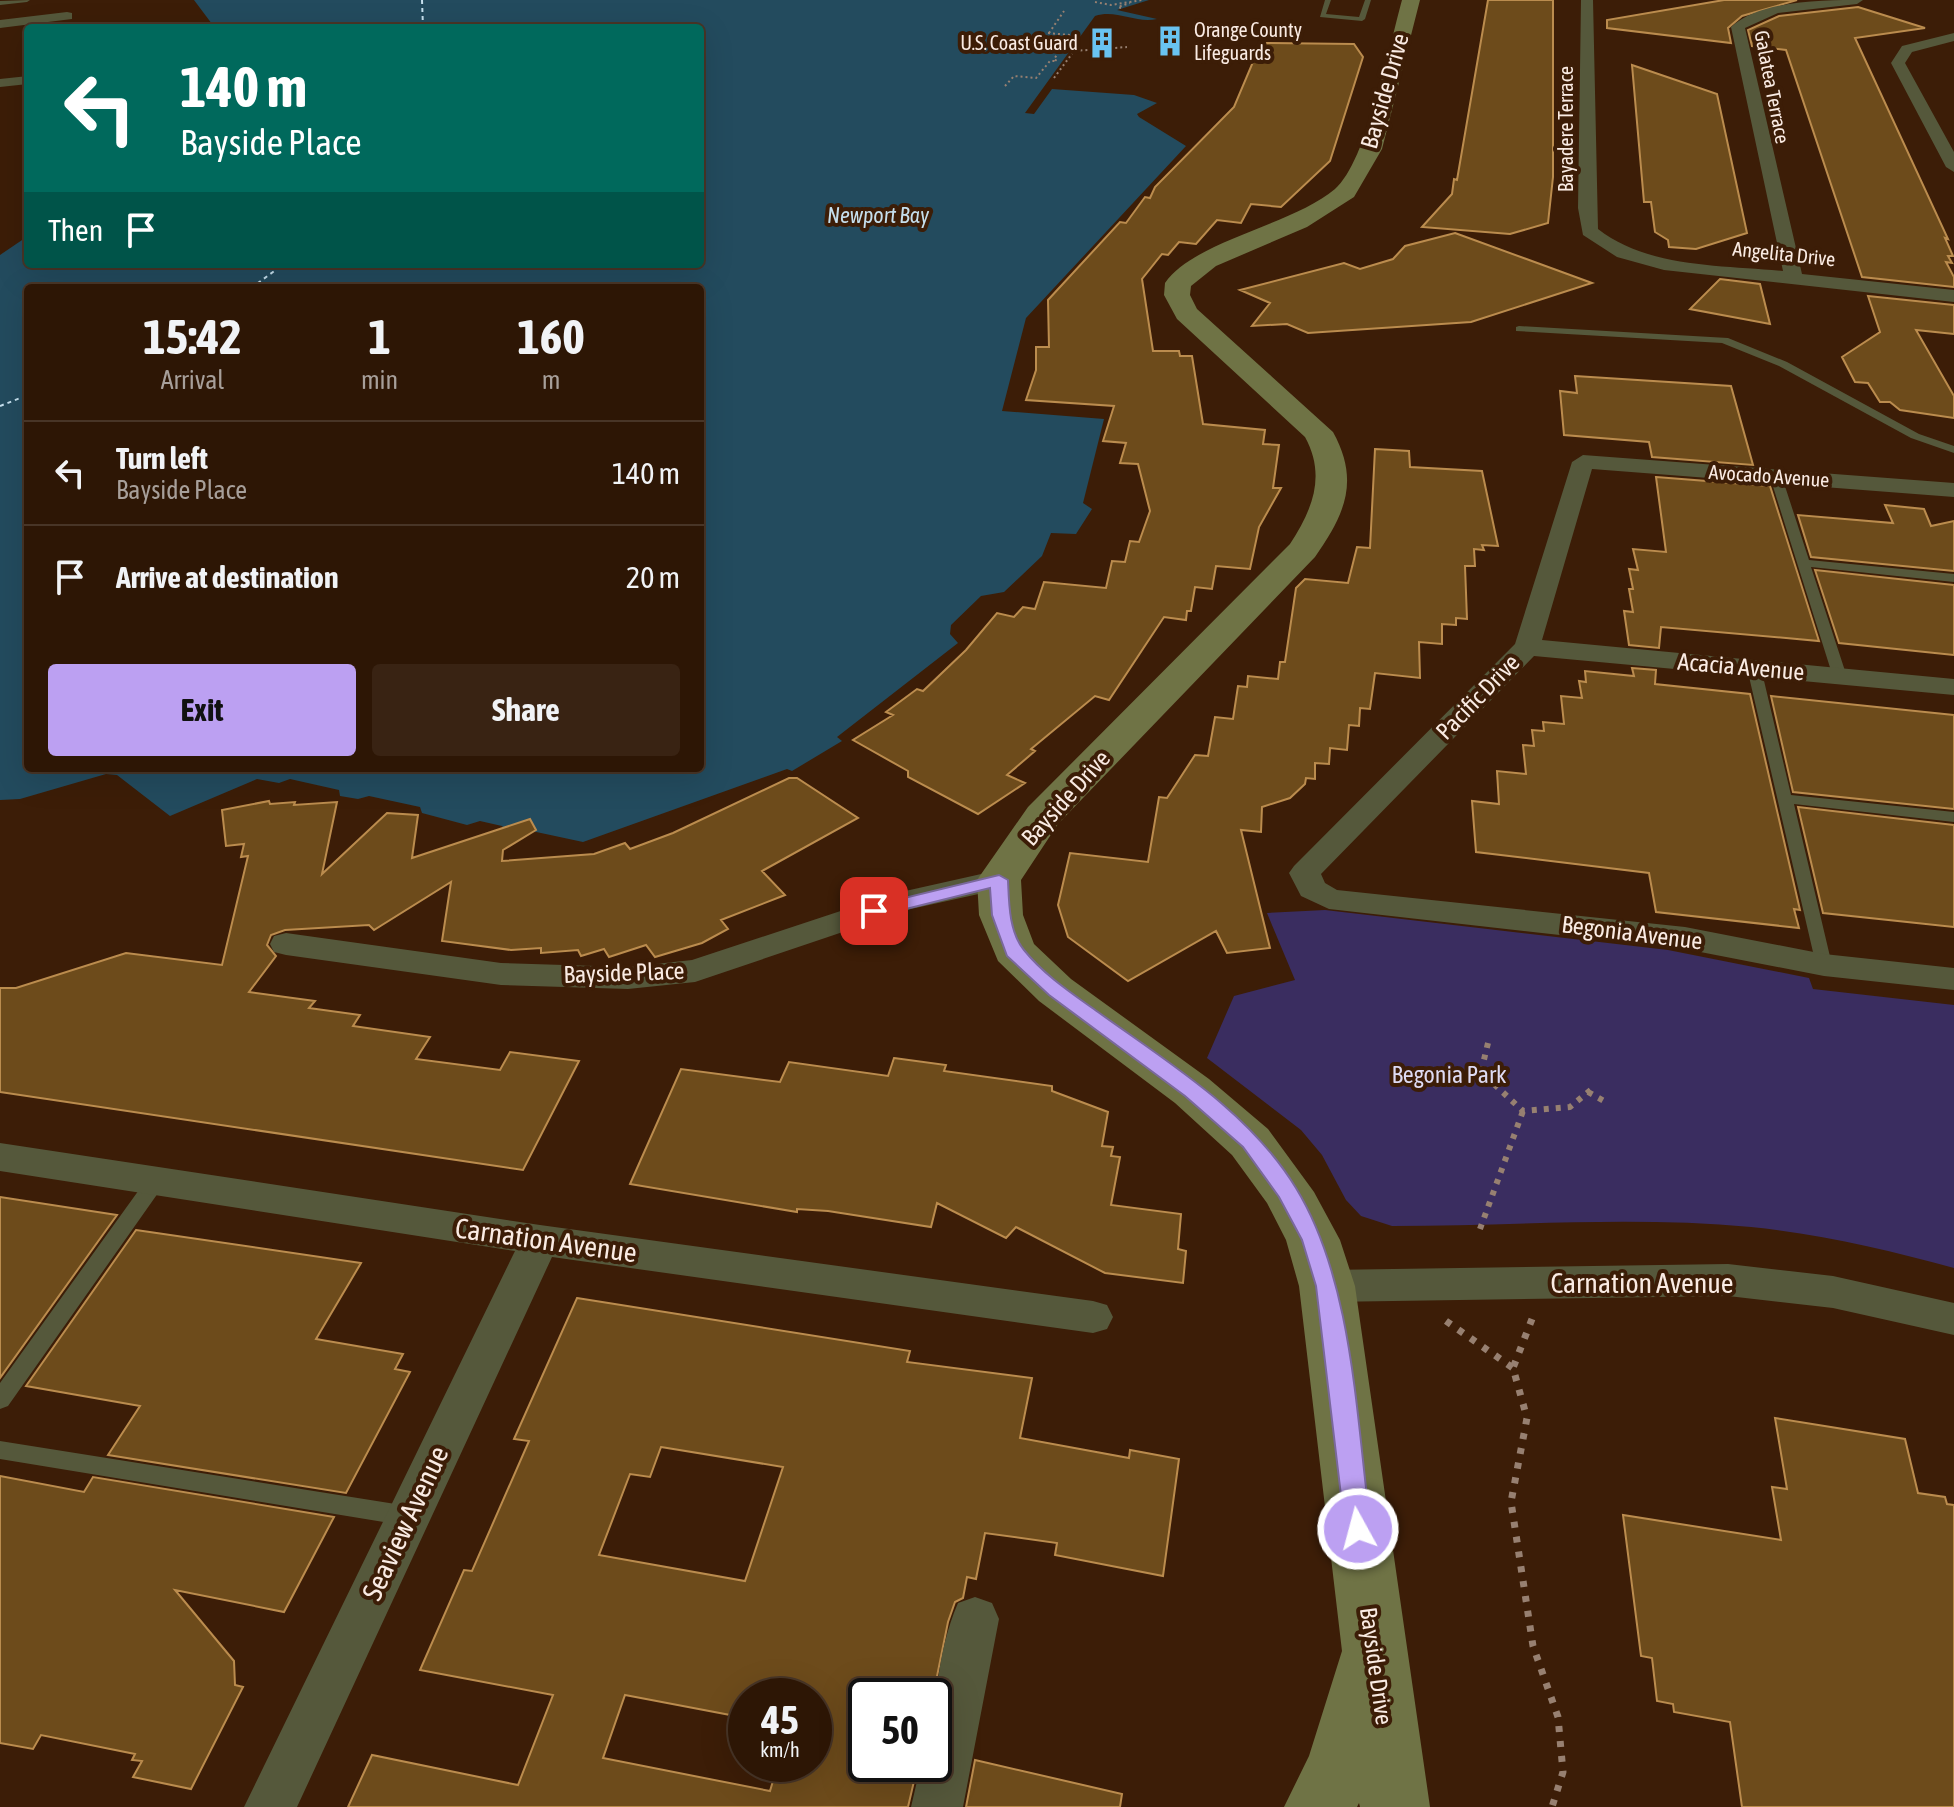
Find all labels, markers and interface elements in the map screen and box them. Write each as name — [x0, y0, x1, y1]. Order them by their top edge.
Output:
place label: Orange County Lifeguards — [1194, 18, 1302, 64]
building icon: Orange County Lifeguards — [1153, 24, 1187, 58]
building icon: U.S. Coast Guard — [1085, 26, 1119, 60]
street label: Galatea Terrace — [1750, 28, 1795, 146]
street label: Bayside Drive — [1355, 30, 1414, 152]
place label: U.S. Coast Guard — [960, 31, 1078, 54]
text: 140 m — [180, 55, 307, 119]
icon: left — [48, 56, 152, 160]
street label: Bayadere Terrace — [1554, 66, 1577, 192]
text: Bayside Place — [180, 121, 362, 163]
water label: Newport Bay — [827, 202, 930, 228]
icon: arrive — [119, 208, 163, 252]
text: Then — [48, 213, 103, 247]
street label: Angelita Drive — [1731, 237, 1837, 270]
text: 15:42 — [143, 309, 242, 364]
text: 1 — [368, 309, 391, 364]
text: 160 — [517, 309, 585, 364]
text: Arrival — [161, 365, 224, 395]
text: min — [361, 365, 398, 395]
text: m — [542, 365, 560, 395]
text: Turn left — [116, 441, 208, 475]
icon: left — [48, 451, 92, 495]
text: 140 m — [612, 456, 680, 490]
street label: Avocado Avenue — [1708, 460, 1830, 491]
text: Bayside Place — [116, 475, 247, 505]
icon: arrive — [48, 555, 92, 599]
text: Arrive at destination — [116, 560, 338, 594]
text: 20 m — [626, 560, 680, 594]
street label: Acacia Avenue — [1677, 648, 1806, 685]
street label: Pacific Drive — [1431, 649, 1525, 745]
button: Exit — [48, 664, 356, 756]
button: Share — [372, 664, 680, 756]
street label: Bayside Drive — [1016, 745, 1115, 851]
pin — [840, 877, 908, 945]
icon: arrive — [852, 889, 896, 933]
street label: Begonia Avenue — [1560, 910, 1704, 955]
street label: Bayside Place — [563, 957, 685, 988]
park label: Begonia Park — [1391, 1061, 1507, 1088]
street label: Carnation Avenue — [453, 1211, 639, 1269]
street label: Carnation Avenue — [1550, 1267, 1734, 1299]
street label: Seaview Avenue — [355, 1441, 455, 1605]
position arrow — [1316, 1487, 1400, 1571]
street label: Bayside Drive — [1355, 1605, 1398, 1727]
speed limit sign: 50 — [848, 1678, 952, 1782]
text: 45 — [761, 1697, 799, 1742]
text: km/h — [760, 1738, 800, 1761]

